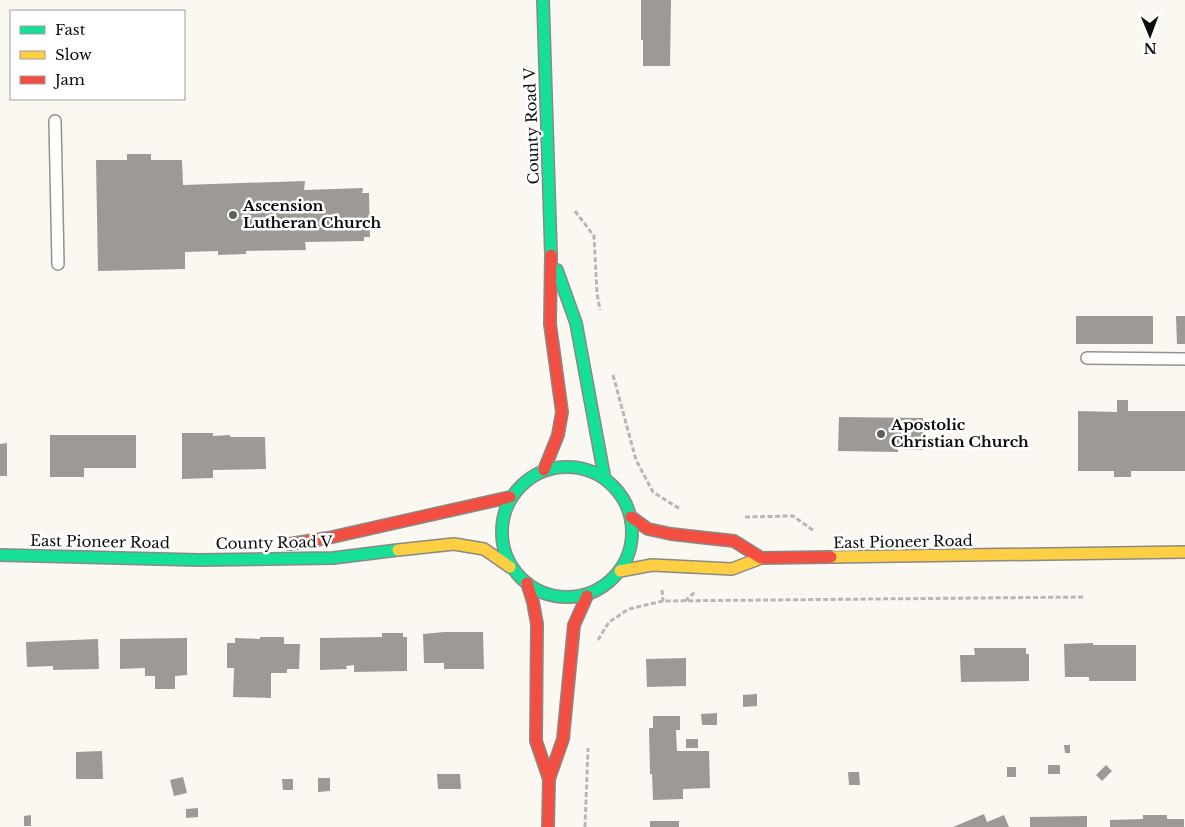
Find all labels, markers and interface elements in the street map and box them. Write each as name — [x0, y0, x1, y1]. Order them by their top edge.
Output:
legend — [10, 10, 185, 100]
north arrow — [1125, 10, 1175, 60]
text: Fast — [55, 20, 86, 39]
text: N — [1143, 39, 1157, 57]
text: Slow — [55, 45, 92, 64]
street label: County Road V — [520, 67, 543, 185]
text: Jam — [53, 70, 85, 89]
place label: Ascension Lutheran Church — [242, 196, 382, 232]
marker: Ascension Lutheran Church — [227, 209, 239, 221]
place label: Apostolic Christian Church — [890, 415, 1029, 451]
marker: Apostolic Christian Church — [875, 428, 887, 440]
street label: East Pioneer Road — [30, 531, 170, 552]
street label: East Pioneer Road — [833, 531, 973, 552]
street label: County Road V — [215, 532, 333, 553]

